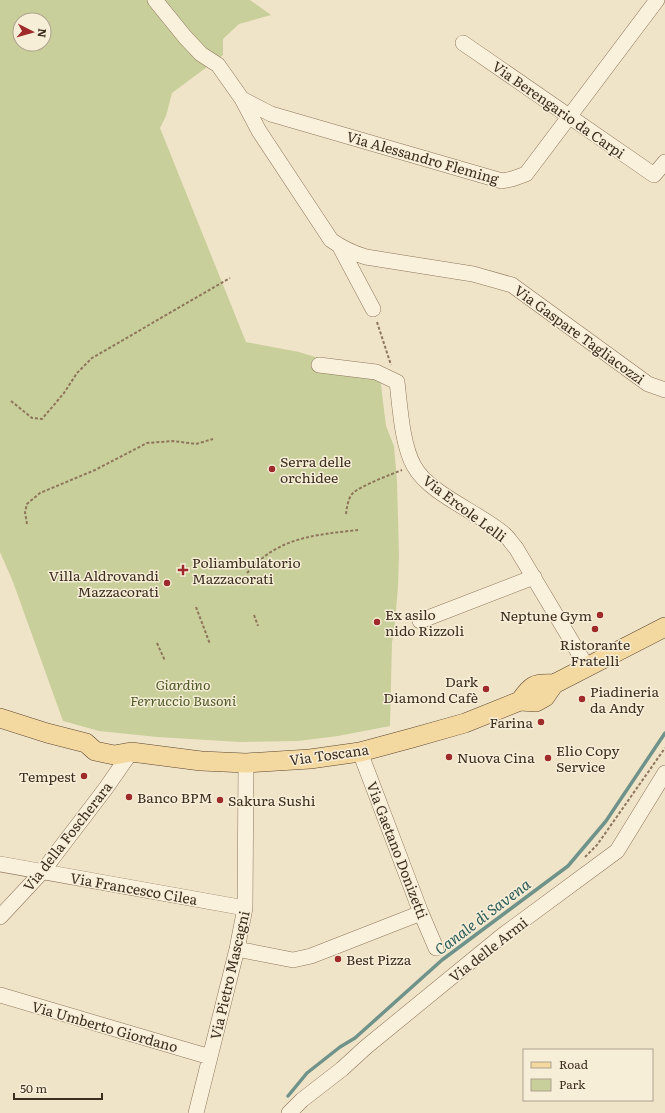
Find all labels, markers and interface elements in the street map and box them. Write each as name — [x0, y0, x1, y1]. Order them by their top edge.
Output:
north arrow — [12, 12, 52, 52]
text: N — [35, 28, 51, 39]
street label: Via Berengario da Carpi — [489, 56, 630, 163]
street label: Via Alessandro Fleming — [344, 126, 502, 188]
street label: Via Gaspare Tagliacozzi — [511, 280, 650, 388]
place label: Serra delle orchidee — [280, 451, 351, 487]
marker: Serra delle orchidee — [267, 464, 277, 474]
street label: Via Ercole Lelli — [419, 470, 511, 546]
place label: Poliambulatorio Mazzacorati — [192, 552, 301, 588]
marker: Poliambulatorio Mazzacorati — [177, 564, 189, 576]
place label: Villa Aldrovandi Mazzacorati — [49, 565, 159, 601]
marker: Villa Aldrovandi Mazzacorati — [162, 578, 172, 588]
place label: Ex asilo nido Rizzoli — [385, 604, 464, 640]
place label: Neptune Gym — [500, 605, 592, 625]
marker: Neptune Gym — [595, 610, 605, 620]
marker: Ex asilo nido Rizzoli — [372, 617, 382, 627]
marker: Ristorante Fratelli — [590, 624, 600, 634]
place label: Ristorante Fratelli — [560, 634, 630, 670]
place label: Dark Diamond Cafè — [383, 671, 478, 707]
park label: Giardino Ferruccio Busoni — [130, 674, 237, 710]
place label: Piadineria da Andy — [590, 681, 659, 717]
marker: Dark Diamond Cafè — [481, 684, 491, 694]
marker: Piadineria da Andy — [577, 694, 587, 704]
place label: Farina — [489, 712, 533, 732]
marker: Farina — [536, 717, 546, 727]
street label: Via Toscana — [288, 738, 370, 769]
place label: Elio Copy Service — [556, 740, 620, 776]
place label: Nuova Cina — [457, 747, 535, 767]
marker: Nuova Cina — [444, 752, 454, 762]
marker: Elio Copy Service — [543, 753, 553, 763]
place label: Tempest — [19, 766, 76, 786]
marker: Tempest — [79, 771, 89, 781]
street label: Via della Foscherara — [18, 777, 116, 895]
street label: Via Gaetano Donizetti — [363, 778, 434, 922]
place label: Banco BPM — [137, 787, 212, 807]
place label: Sakura Sushi — [228, 790, 316, 810]
marker: Banco BPM — [124, 792, 134, 802]
marker: Sakura Sushi — [215, 795, 225, 805]
street label: Via Francesco Cilea — [69, 867, 200, 909]
water label: Canale di Savena — [429, 872, 535, 960]
street label: Via Pietro Mascagni — [204, 908, 254, 1042]
street label: Via delle Armi — [444, 912, 532, 986]
place label: Best Pizza — [346, 949, 412, 969]
marker: Best Pizza — [333, 954, 343, 964]
street label: Via Umberto Giordano — [30, 996, 180, 1056]
legend — [523, 1049, 653, 1101]
text: Road — [559, 1055, 589, 1073]
scale bar — [14, 1075, 102, 1101]
text: Park — [559, 1075, 586, 1093]
text: 50 m — [20, 1079, 47, 1097]

